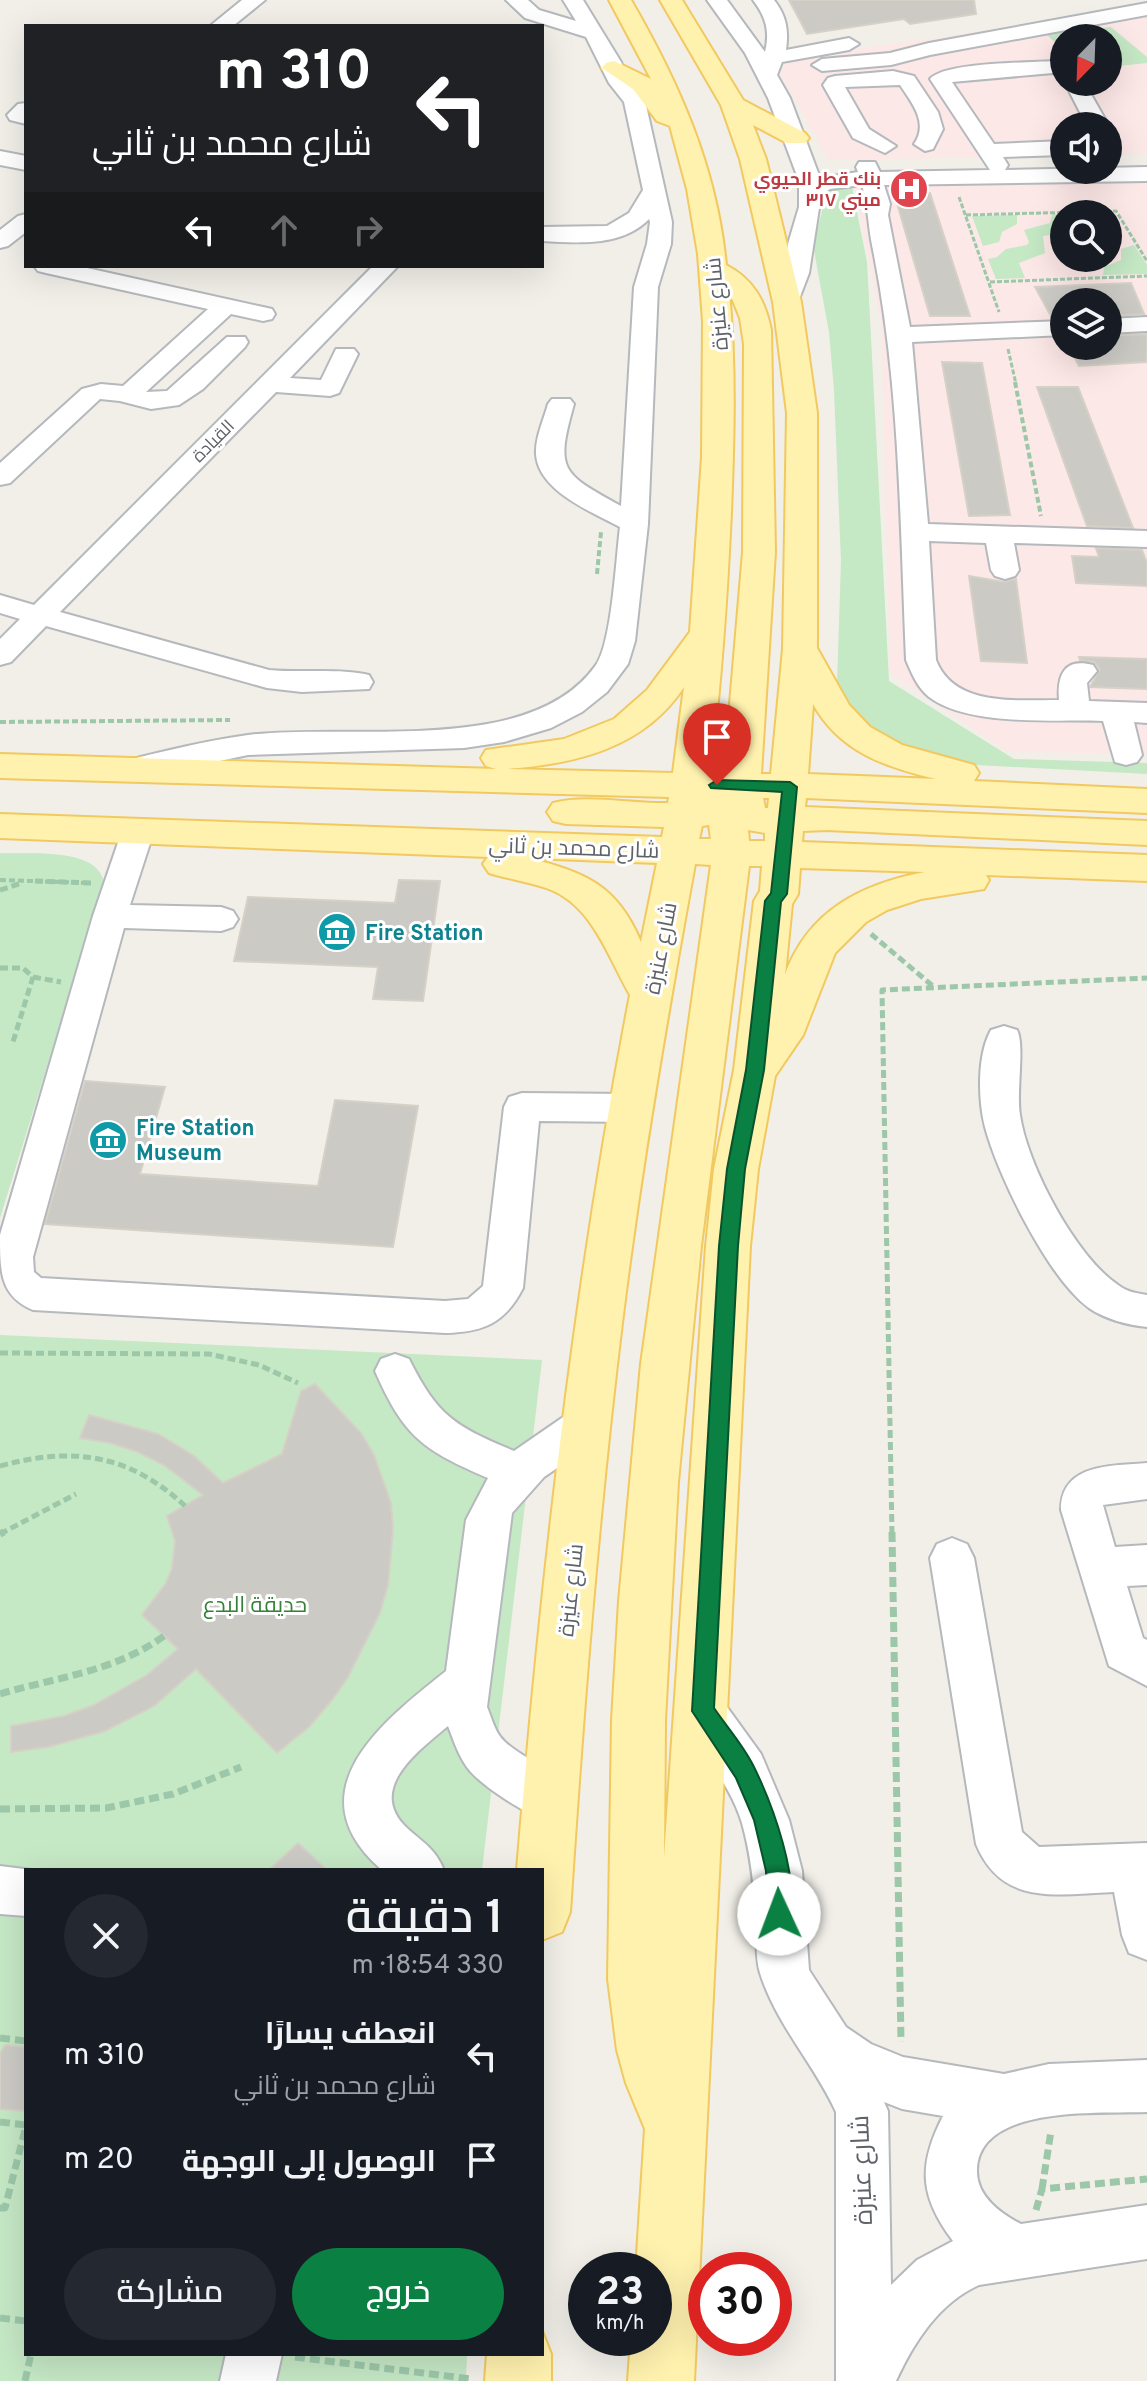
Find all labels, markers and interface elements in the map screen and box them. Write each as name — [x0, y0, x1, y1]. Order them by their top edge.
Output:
north arrow — [1050, 24, 1122, 96]
map controls — [1050, 24, 1122, 360]
text: 310 m — [216, 39, 372, 109]
icon: left — [400, 56, 504, 160]
button: sound — [1050, 112, 1122, 184]
text: شارع محمد بن ثاني — [92, 123, 372, 169]
hospital icon: بنك قطر الحيوي مبني ٣١٧ — [888, 168, 930, 210]
place label: بنك قطر الحيوي مبني ٣١٧ — [754, 169, 881, 215]
button: search — [1050, 200, 1122, 272]
icon: left — [178, 208, 222, 252]
icon: ahead — [262, 208, 306, 252]
icon: right — [346, 208, 390, 252]
street label: شارع عنيزة — [701, 256, 736, 351]
button: layers — [1050, 288, 1122, 360]
street label: القيادة — [188, 416, 240, 468]
pin — [683, 703, 751, 785]
icon: arrive — [695, 715, 739, 759]
street label: شارع محمد بن ثاني — [488, 833, 660, 867]
street label: شارع عنيزة — [640, 900, 685, 997]
museum icon: Fire Station — [316, 911, 358, 953]
place label: Fire Station — [365, 921, 484, 948]
place label: Fire Station Museum — [136, 1116, 255, 1168]
museum icon: Fire Station Museum — [87, 1119, 129, 1161]
street label: شارع عنيزة — [554, 1543, 591, 1638]
park label: حديقة البدع — [203, 1593, 307, 1620]
position arrow — [737, 1872, 821, 1956]
text: 1 دقيقة — [346, 1890, 504, 1950]
button: close — [64, 1894, 148, 1978]
text: 330 m · 18:54 — [352, 1950, 504, 1983]
text: انعطف يسارًا — [265, 2017, 436, 2054]
icon: left — [460, 2034, 504, 2078]
text: 310 m — [64, 2038, 145, 2075]
text: شارع محمد بن ثاني — [234, 2071, 436, 2104]
street label: شارع عنيزة — [845, 2114, 882, 2226]
icon: arrive — [460, 2138, 504, 2182]
text: 20 m — [64, 2142, 134, 2179]
text: الوصول إلى الوجهة — [182, 2145, 436, 2182]
button: مشاركة — [64, 2248, 276, 2340]
button: خروج — [292, 2248, 504, 2340]
speed limit sign: 30 — [688, 2252, 792, 2356]
text: 23 — [596, 2269, 644, 2319]
text: km/h — [596, 2311, 644, 2337]

